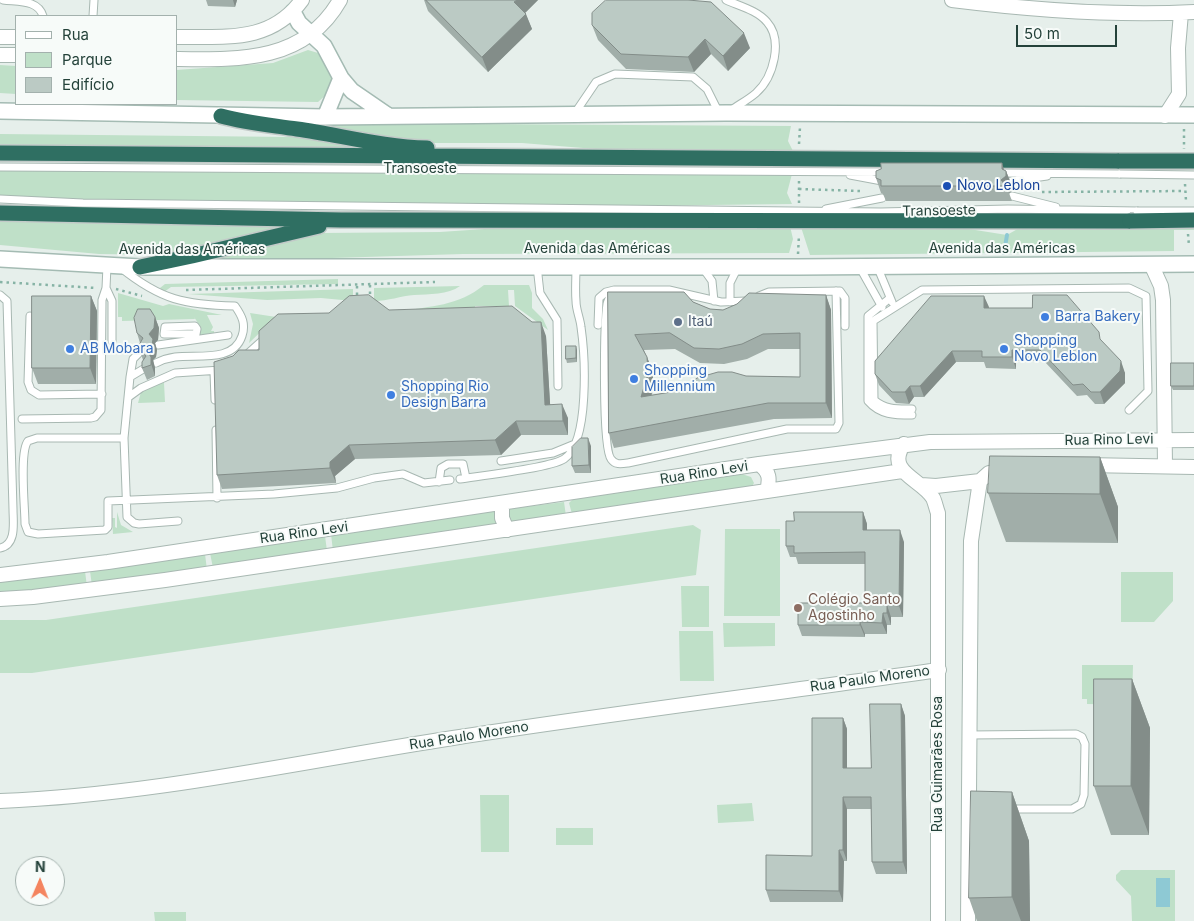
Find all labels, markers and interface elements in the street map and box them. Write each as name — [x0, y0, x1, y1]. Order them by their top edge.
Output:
legend — [15, 15, 178, 105]
scale bar — [1019, 15, 1120, 47]
text: 50 m — [1024, 24, 1060, 43]
text: Rua — [62, 25, 89, 44]
text: Parque — [62, 50, 112, 69]
text: Edifício — [62, 75, 114, 94]
street label: Transoeste — [383, 161, 457, 177]
place label: Novo Leblon — [957, 178, 1040, 194]
marker: Novo Leblon — [941, 180, 953, 192]
street label: Transoeste — [902, 202, 976, 220]
street label: Avenida das Américas — [524, 241, 670, 257]
street label: Avenida das Américas — [929, 241, 1075, 257]
street label: Avenida das Américas — [119, 242, 265, 258]
place label: Barra Bakery — [1055, 309, 1140, 325]
marker: Barra Bakery — [1039, 311, 1051, 323]
place label: Itaú — [688, 314, 713, 330]
marker: Itaú — [672, 316, 684, 328]
place label: Shopping Novo Leblon — [1014, 333, 1097, 366]
place label: AB Mobara — [80, 341, 154, 357]
marker: AB Mobara — [64, 343, 76, 355]
marker: Shopping Novo Leblon — [998, 343, 1010, 355]
place label: Shopping Millennium — [644, 363, 715, 396]
marker: Shopping Millennium — [628, 373, 640, 385]
place label: Shopping Rio Design Barra — [401, 379, 489, 412]
marker: Shopping Rio Design Barra — [385, 389, 397, 401]
street label: Rua Rino Levi — [1064, 431, 1154, 449]
street label: Rua Rino Levi — [659, 458, 749, 488]
street label: Rua Rino Levi — [259, 518, 349, 548]
place label: Colégio Santo Agostinho — [808, 592, 900, 624]
marker: Colégio Santo Agostinho — [792, 602, 804, 614]
street label: Rua Paulo Moreno — [809, 662, 931, 696]
street label: Rua Guimarães Rosa — [930, 696, 946, 832]
street label: Rua Paulo Moreno — [408, 718, 530, 754]
north arrow — [15, 856, 65, 906]
text: N — [35, 858, 46, 875]

